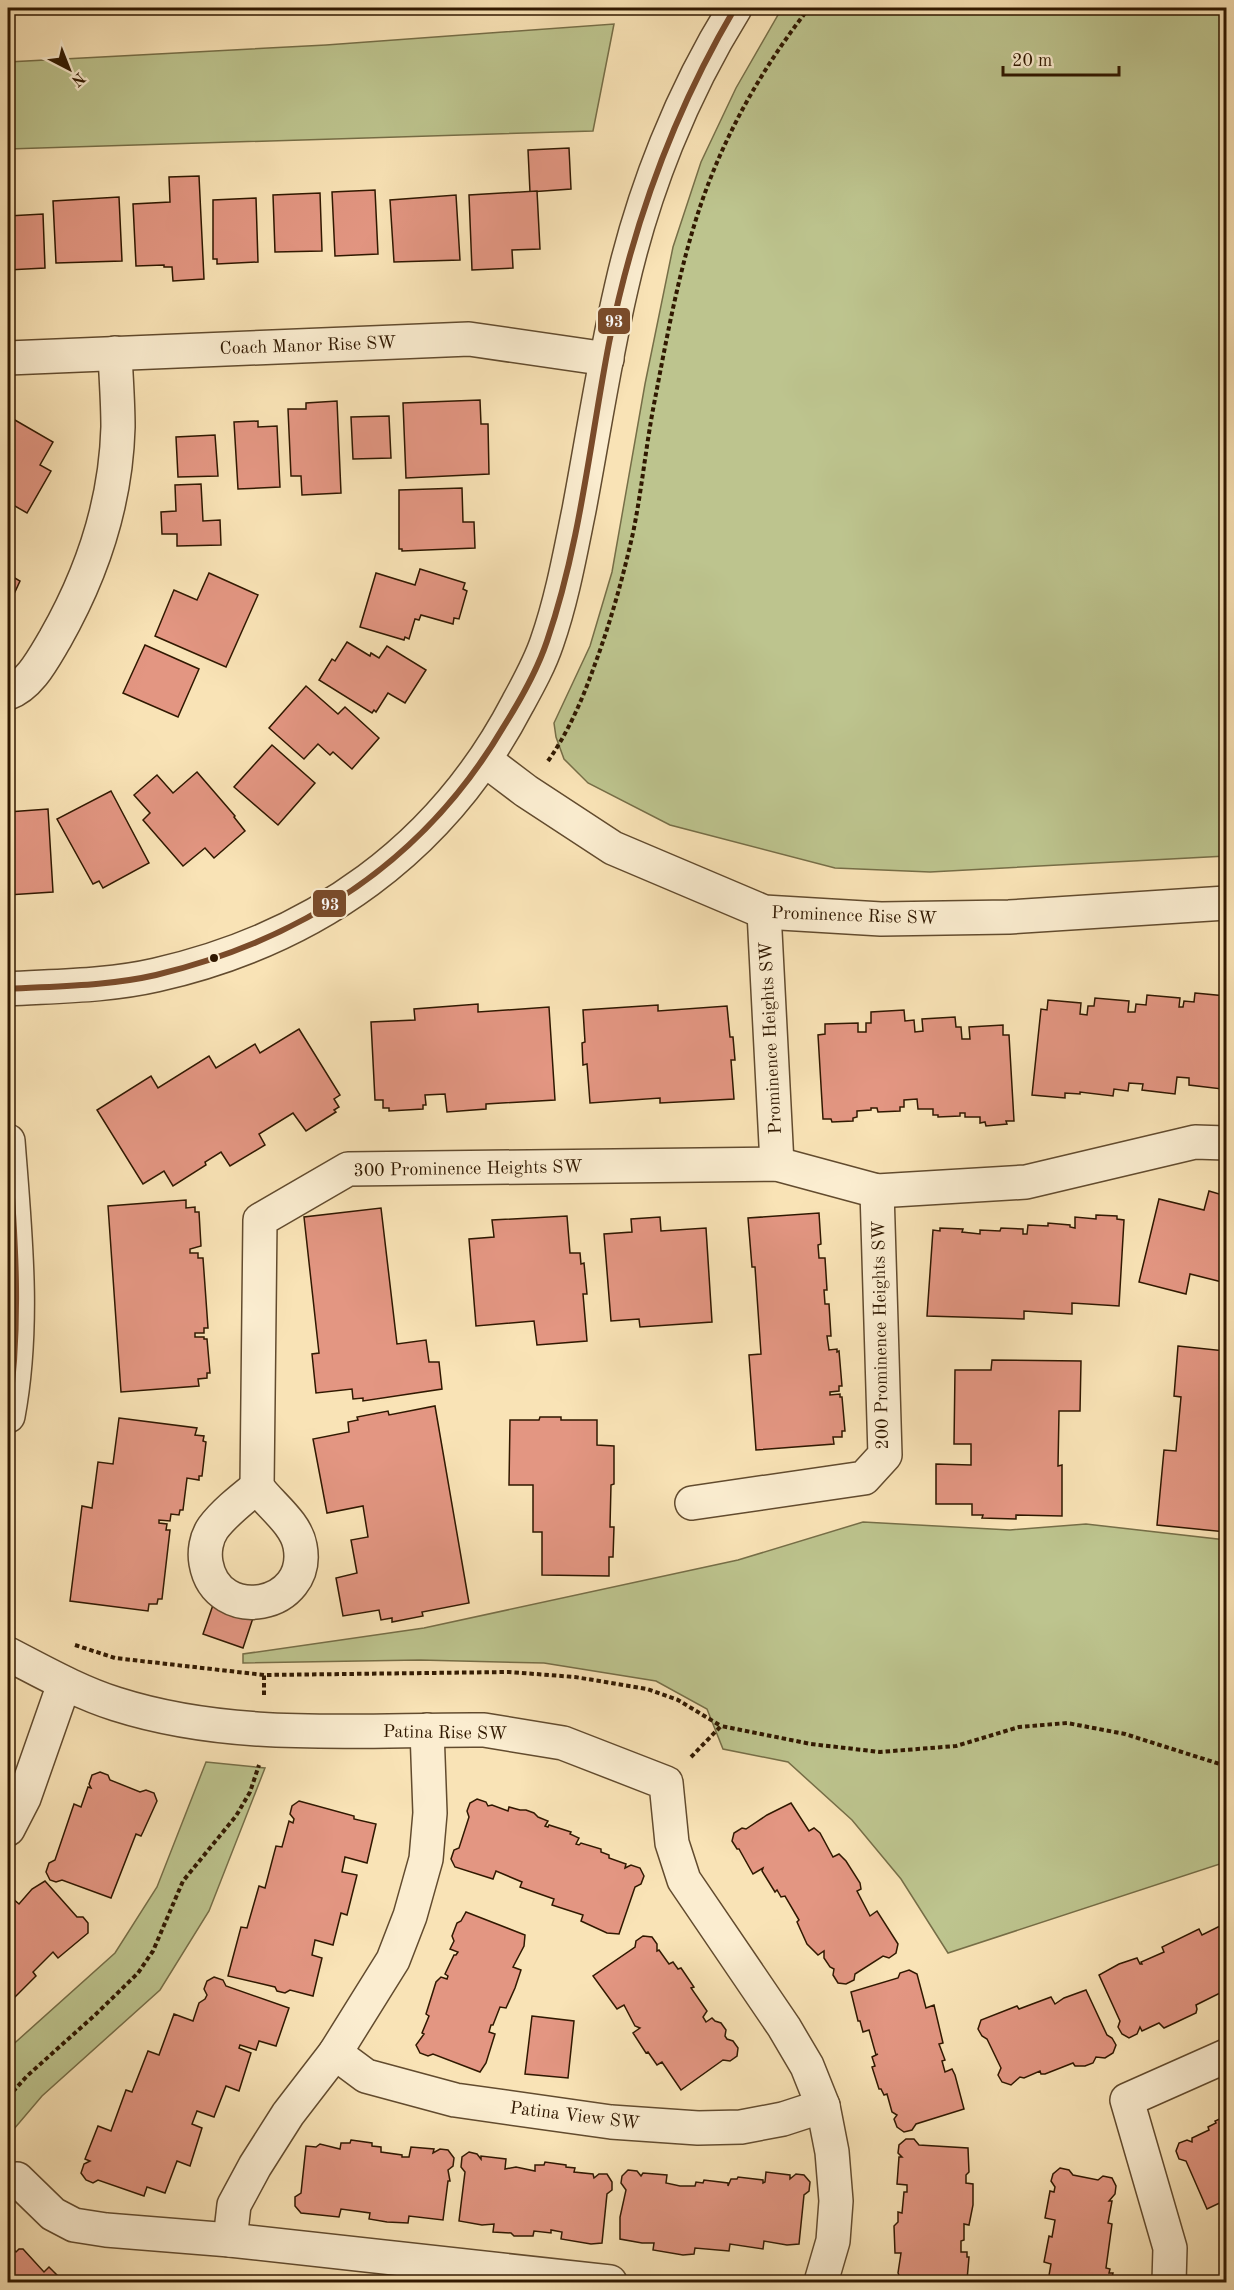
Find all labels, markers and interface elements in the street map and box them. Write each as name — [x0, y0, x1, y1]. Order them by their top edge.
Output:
north arrow — [39, 39, 99, 99]
scale bar — [1003, 39, 1118, 77]
text: 20 m — [1012, 52, 1052, 70]
text: N — [67, 69, 88, 89]
line badge: 93 — [597, 307, 631, 335]
text: 93 — [605, 315, 623, 331]
street label: Coach Manor Rise SW — [219, 334, 397, 358]
line badge: 93 — [312, 889, 347, 918]
text: 93 — [321, 898, 339, 914]
street label: Prominence Rise SW — [771, 904, 937, 928]
street label: Prominence Heights SW — [757, 941, 785, 1135]
unlabelled marker — [208, 952, 220, 964]
street label: 300 Prominence Heights SW — [353, 1158, 583, 1180]
street label: 200 Prominence Heights SW — [870, 1220, 892, 1450]
street label: Patina Rise SW — [383, 1723, 507, 1743]
street label: Patina View SW — [509, 2099, 641, 2133]

